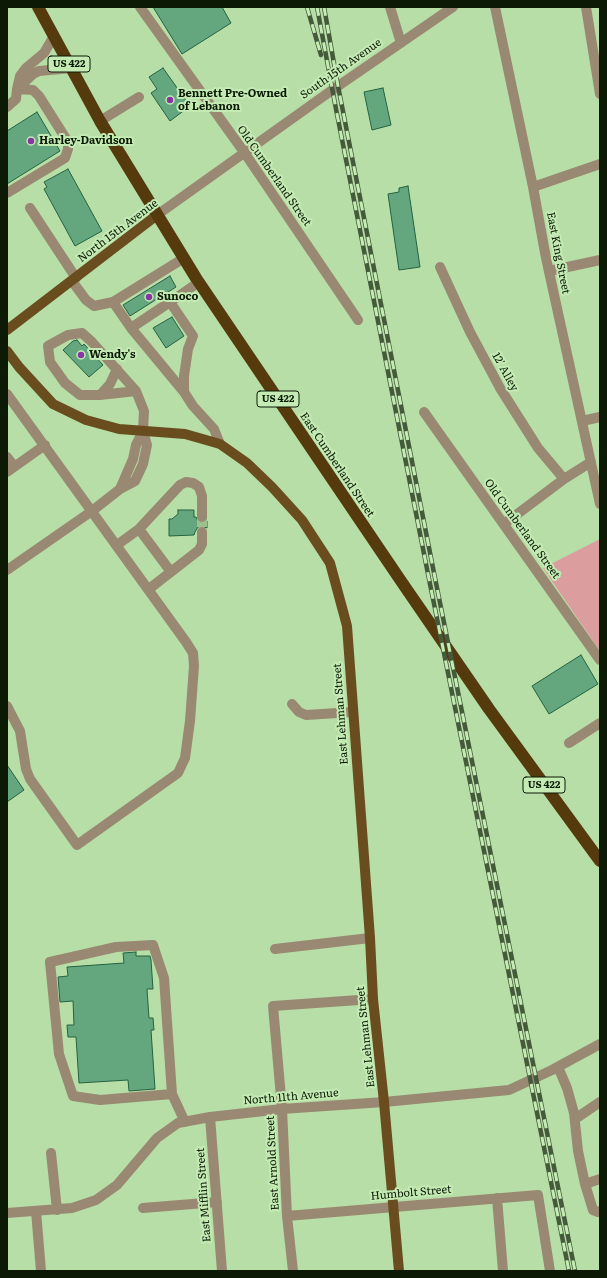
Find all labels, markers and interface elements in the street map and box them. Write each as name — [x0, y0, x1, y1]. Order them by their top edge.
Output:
street label: South 15th Avenue — [298, 36, 384, 102]
road number: US 422 — [48, 56, 90, 72]
place label: Bennett Pre-Owned of Lebanon — [178, 87, 287, 113]
marker: Bennett Pre-Owned of Lebanon — [165, 95, 175, 105]
street label: Old Cumberland Street — [234, 123, 314, 229]
place label: Harley-Davidson — [39, 134, 133, 148]
marker: Harley-Davidson — [26, 136, 36, 146]
street label: North 15th Avenue — [75, 197, 161, 265]
street label: East King Street — [544, 211, 572, 295]
place label: Sunoco — [157, 290, 198, 304]
marker: Sunoco — [144, 292, 154, 302]
place label: Wendy's — [89, 348, 136, 362]
marker: Wendy's — [76, 350, 86, 360]
street label: 12' Alley — [489, 350, 521, 394]
road number: US 422 — [257, 391, 299, 407]
street label: East Cumberland Street — [297, 410, 377, 520]
street label: Old Cumberland Street — [481, 477, 563, 581]
street label: East Lehman Street — [331, 663, 351, 765]
road number: US 422 — [523, 777, 565, 793]
street label: East Lehman Street — [354, 986, 378, 1088]
street label: North 11th Avenue — [243, 1086, 339, 1108]
street label: East Arnold Street — [264, 1115, 282, 1211]
street label: East Mifflin Street — [194, 1147, 214, 1243]
street label: Humbolt Street — [370, 1183, 452, 1203]

